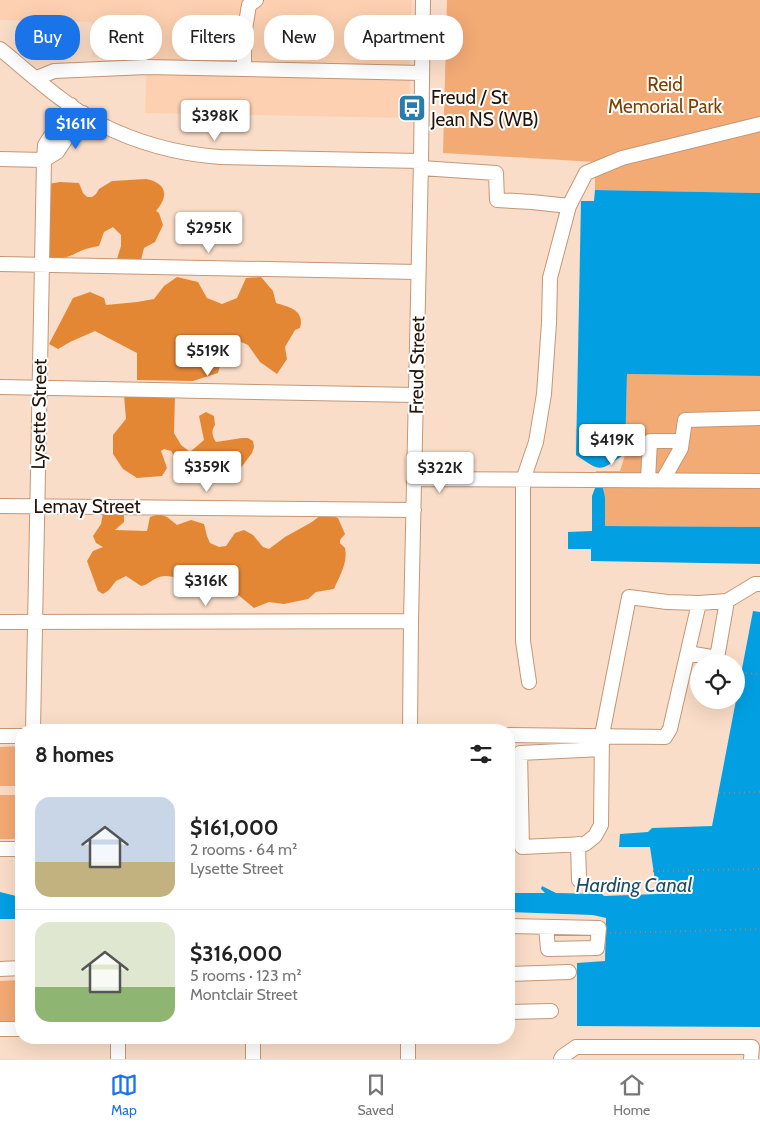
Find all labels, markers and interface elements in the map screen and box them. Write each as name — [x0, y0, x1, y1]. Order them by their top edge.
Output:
chip: Buy — [15, 15, 80, 60]
chip: Rent — [90, 15, 162, 60]
chip: Filters — [172, 15, 254, 60]
chip: New — [264, 15, 334, 60]
chip: Apartment — [344, 15, 463, 60]
park label: Reid Memorial Park — [608, 73, 723, 118]
place label: Freud / St Jean NS (WB) — [430, 86, 539, 131]
bus stop icon: Freud / St Jean NS (WB) — [397, 93, 427, 123]
pin: $398K — [180, 100, 250, 142]
text: $398K — [192, 106, 238, 125]
pin: $161K — [41, 108, 111, 150]
text: $161K — [56, 114, 96, 133]
pin: $295K — [174, 212, 244, 254]
text: $295K — [186, 218, 232, 237]
street label: Freud Street — [405, 315, 429, 414]
pin: $519K — [173, 334, 243, 377]
text: $519K — [187, 341, 229, 360]
street label: Lysette Street — [27, 358, 51, 470]
pin: $419K — [577, 424, 647, 466]
text: $419K — [590, 430, 634, 449]
pin: $359K — [172, 450, 242, 493]
pin: $322K — [405, 452, 475, 494]
text: $359K — [184, 457, 230, 476]
text: $322K — [418, 458, 462, 477]
street label: Lemay Street — [33, 495, 141, 518]
pin: $316K — [171, 564, 241, 607]
text: $316K — [185, 571, 227, 590]
map controls — [690, 654, 745, 709]
button: locate — [690, 654, 745, 709]
icon: filters — [467, 740, 495, 768]
text: 8 homes — [35, 742, 114, 767]
text: $161,000 — [190, 815, 279, 840]
icon: home — [75, 817, 135, 877]
text: 2 rooms · 64 m² — [190, 840, 297, 859]
text: Lysette Street — [190, 859, 283, 878]
water label: Harding Canal — [576, 873, 693, 897]
text: $316,000 — [190, 941, 282, 966]
icon: home — [75, 942, 135, 1002]
text: 5 rooms · 123 m² — [190, 966, 302, 985]
text: Montclair Street — [190, 985, 298, 1004]
tab: Map — [110, 1071, 138, 1119]
tab: Saved — [357, 1071, 394, 1119]
tab: Home — [613, 1071, 650, 1119]

